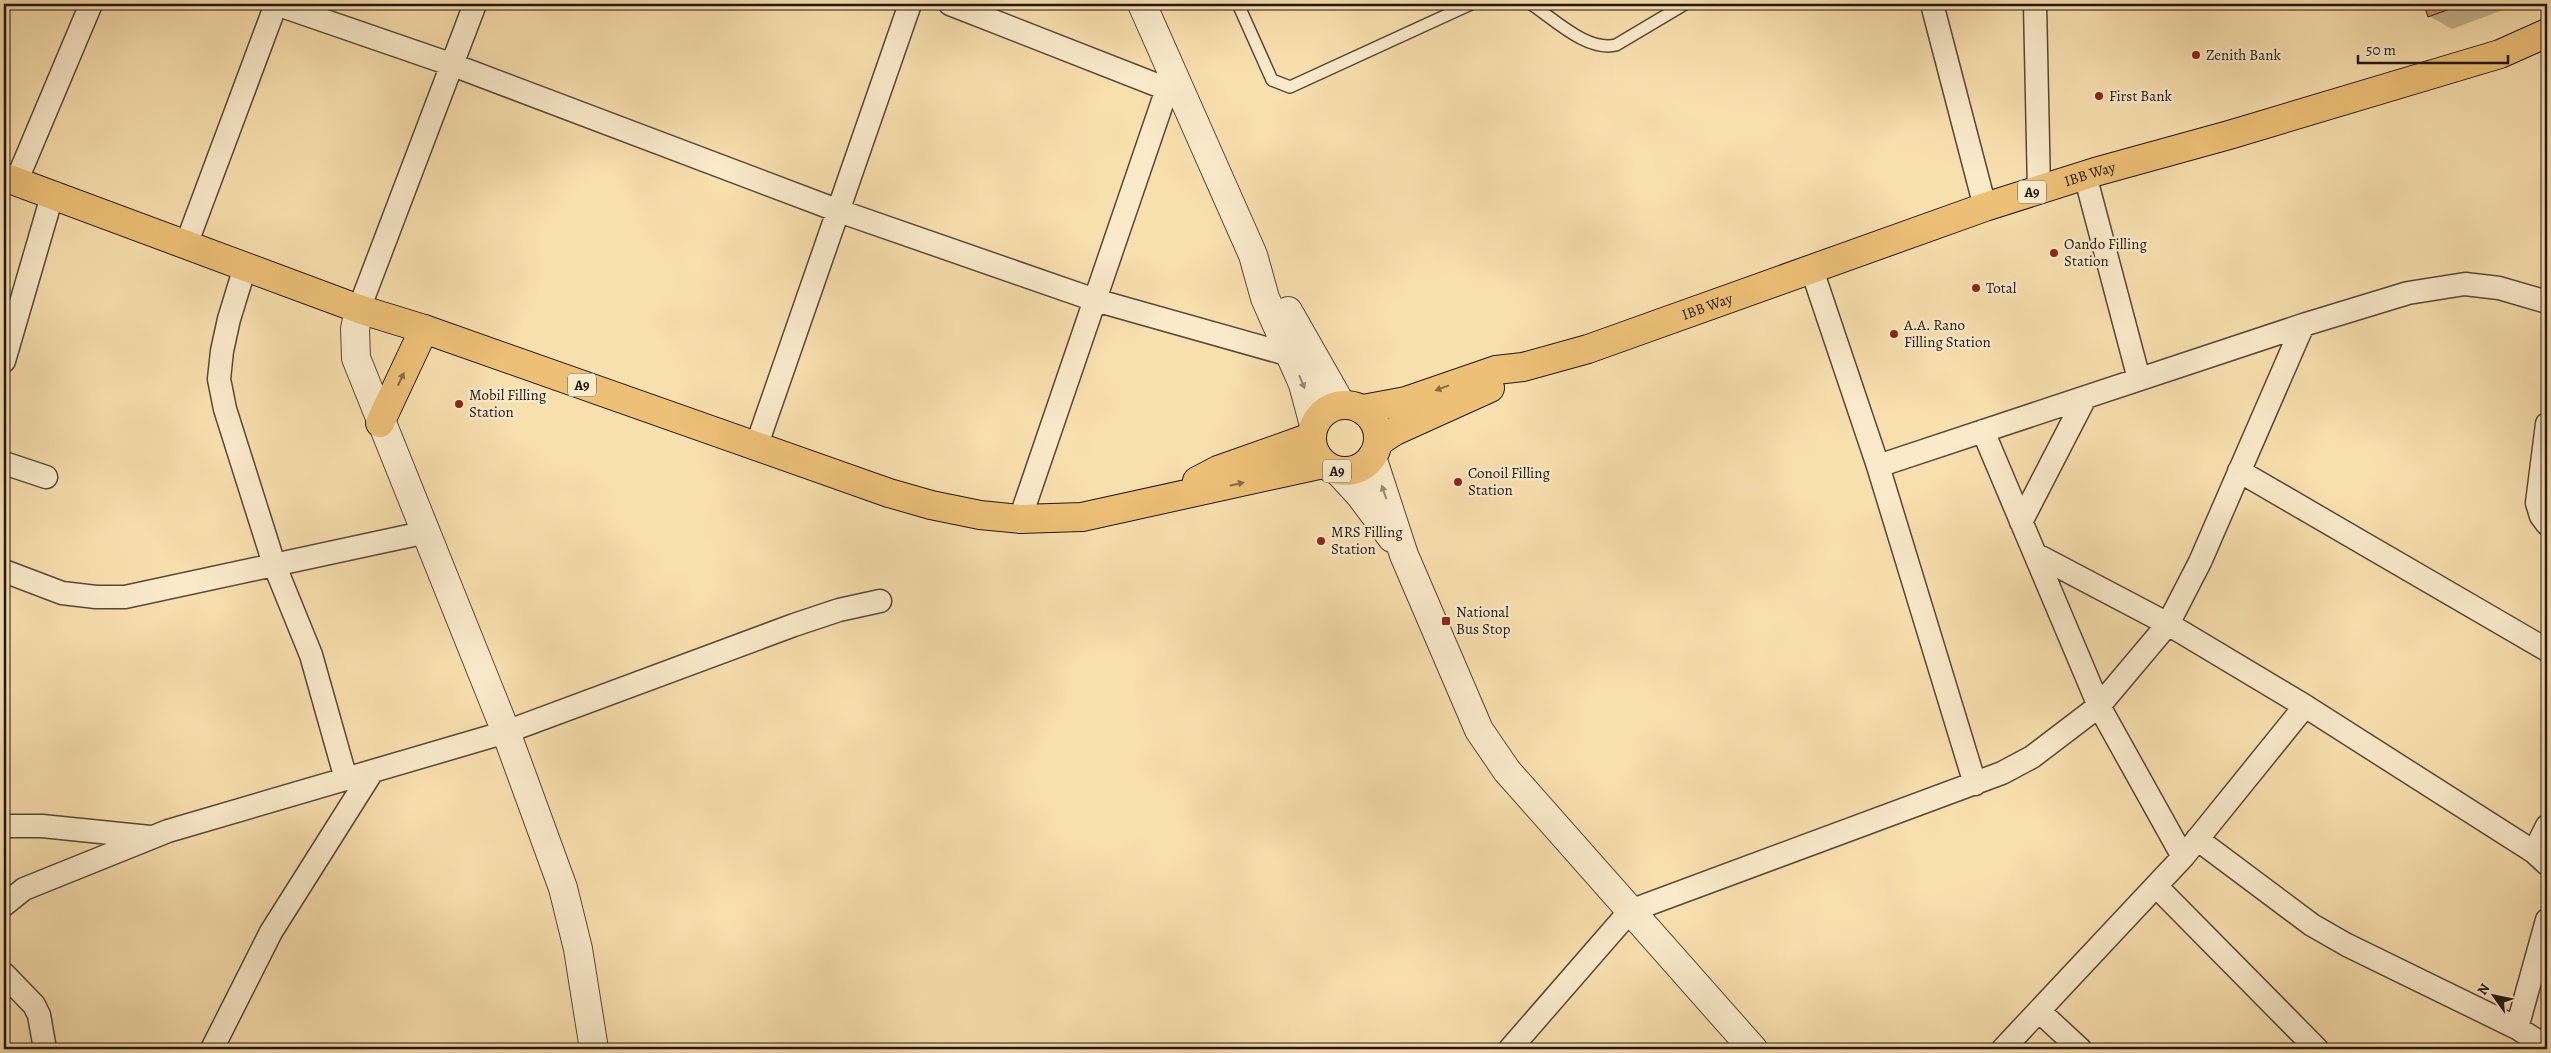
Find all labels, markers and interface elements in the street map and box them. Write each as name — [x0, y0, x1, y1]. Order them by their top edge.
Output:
scale bar — [2358, 32, 2508, 64]
text: 50 m — [2366, 40, 2396, 60]
place label: Zenith Bank — [2206, 45, 2281, 65]
marker: Zenith Bank — [2190, 49, 2202, 61]
place label: First Bank — [2109, 86, 2172, 106]
marker: First Bank — [2093, 90, 2105, 102]
street label: IBB Way — [2062, 157, 2118, 191]
road number: A9 — [2018, 180, 2046, 203]
place label: Oando Filling Station — [2064, 234, 2147, 271]
marker: Oando Filling Station — [2048, 247, 2060, 259]
place label: Total — [1986, 278, 2017, 298]
marker: Total — [1970, 282, 1982, 294]
street label: IBB Way — [1679, 288, 1735, 325]
place label: A.A. Rano Filling Station — [1903, 315, 1991, 352]
marker: A.A. Rano Filling Station — [1888, 328, 1900, 340]
one-way arrow — [397, 372, 405, 386]
road number: A9 — [568, 374, 596, 396]
one-way arrow — [1298, 375, 1306, 389]
one-way arrow — [1434, 384, 1449, 392]
place label: Mobil Filling Station — [469, 385, 547, 422]
marker: Mobil Filling Station — [453, 398, 465, 410]
road number: A9 — [1323, 460, 1351, 482]
place label: Conoil Filling Station — [1468, 463, 1550, 500]
marker: Conoil Filling Station — [1452, 476, 1464, 488]
one-way arrow — [1230, 480, 1245, 488]
one-way arrow — [1380, 484, 1388, 499]
place label: MRS Filling Station — [1331, 522, 1403, 559]
marker: MRS Filling Station — [1315, 535, 1327, 547]
place label: National Bus Stop — [1456, 602, 1510, 639]
marker: National Bus Stop — [1440, 615, 1452, 627]
north arrow — [2468, 970, 2518, 1020]
text: N — [2473, 980, 2494, 999]

